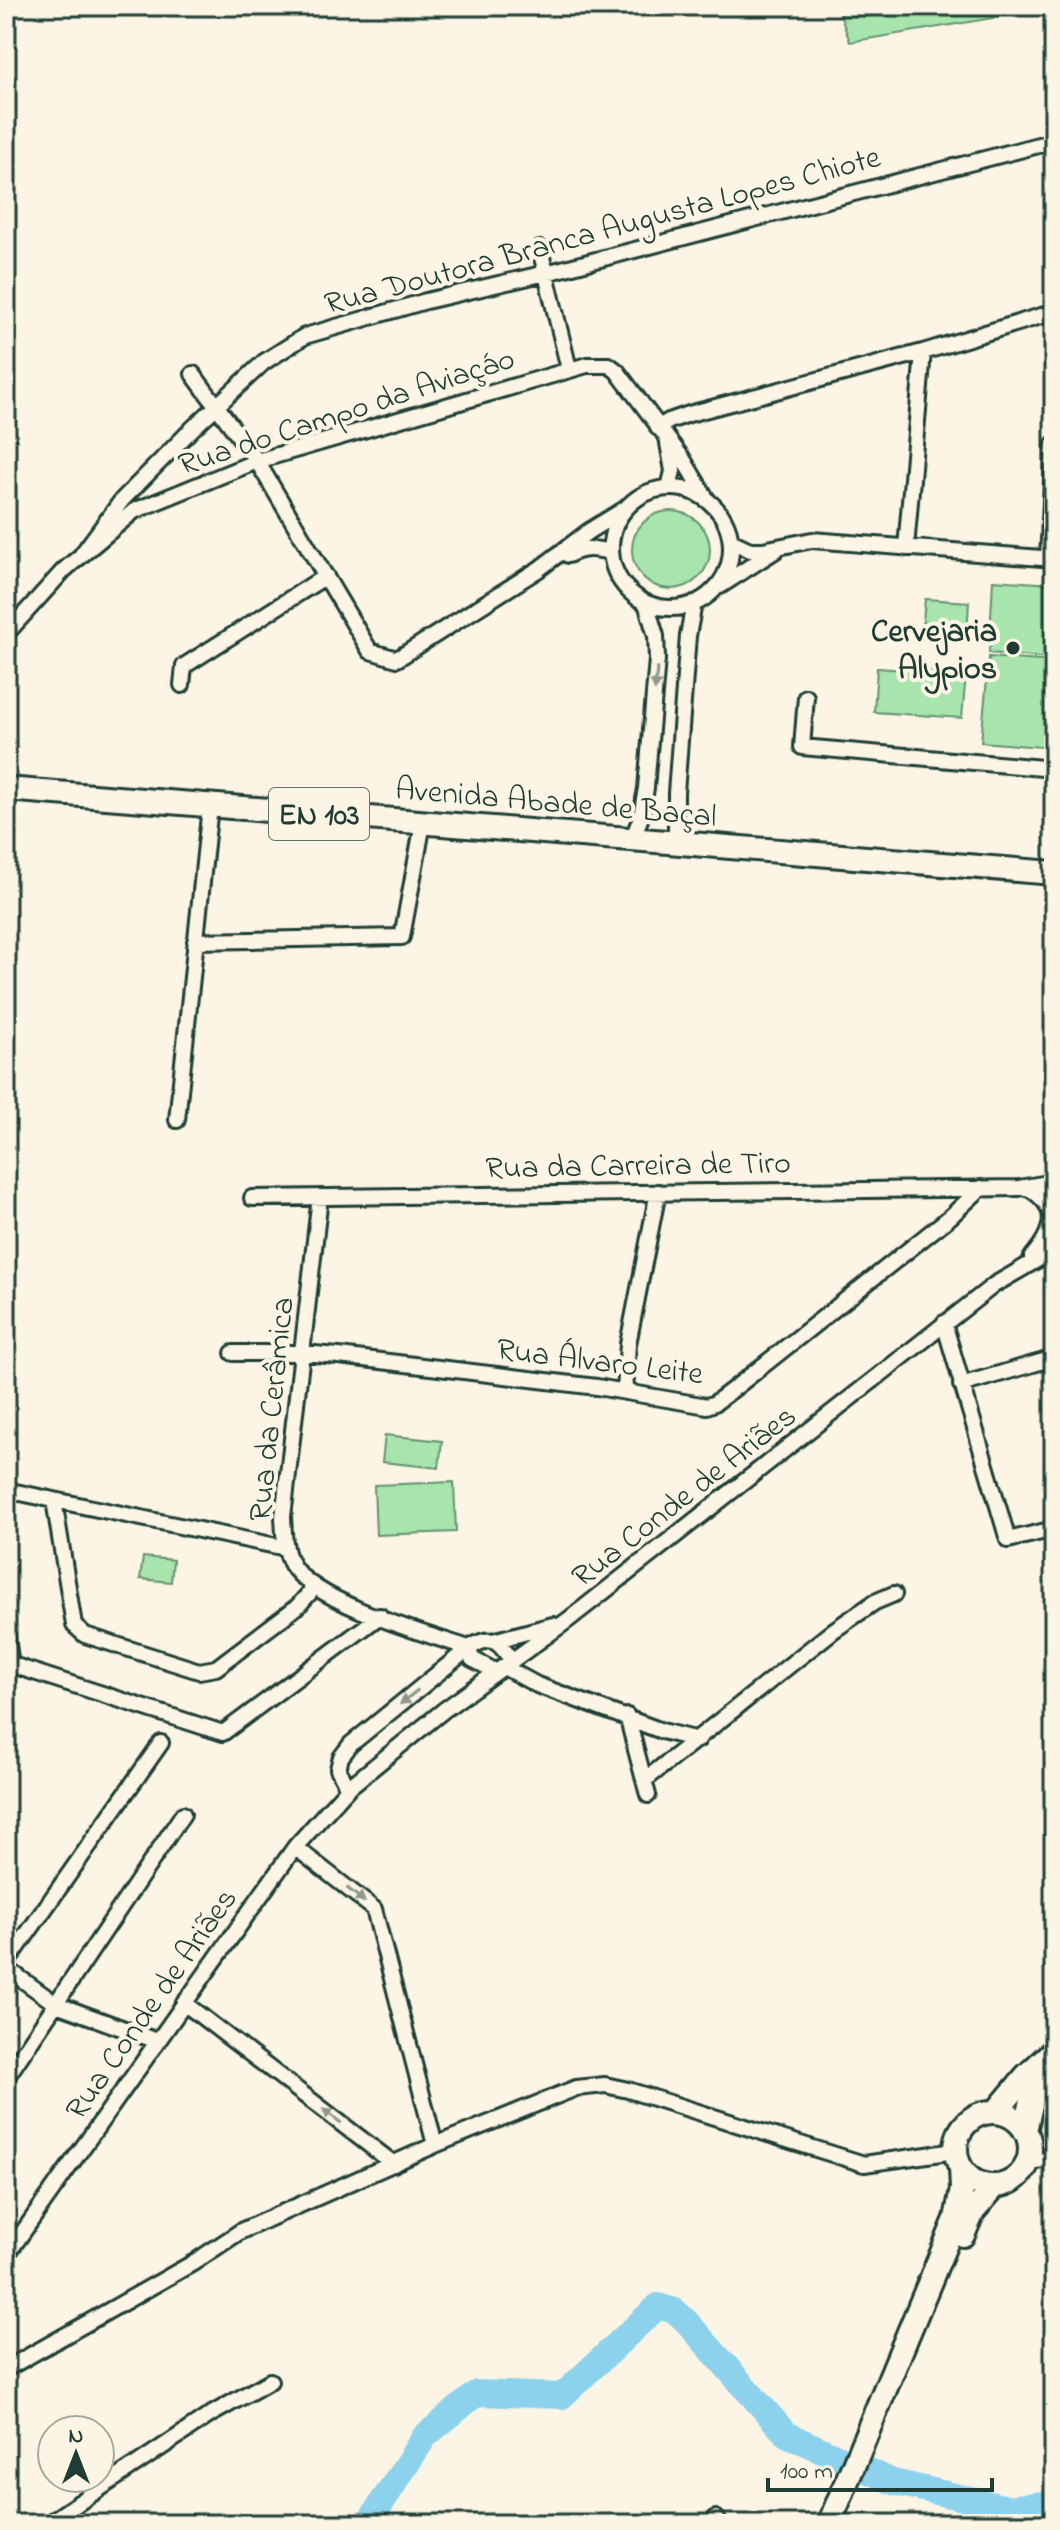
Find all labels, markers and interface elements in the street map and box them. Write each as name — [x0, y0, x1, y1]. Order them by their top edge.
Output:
street label: Rua Doutora Branca Augusta Lopes Chiote — [320, 135, 887, 329]
street label: Rua do Campo da Aviaçáo — [173, 337, 521, 490]
place label: Cervejaria Alypios — [871, 610, 997, 695]
marker: Cervejaria Alypios — [1004, 639, 1022, 657]
one-way arrow — [649, 667, 662, 692]
street label: Avenida Abade de Baçal — [393, 767, 718, 842]
road number: EN 103 — [269, 788, 369, 840]
street label: Rua da Carreira de Tiro — [485, 1141, 791, 1194]
street label: Rua da Cerâmica — [238, 1295, 309, 1524]
street label: Rua Álvaro Leite — [494, 1328, 706, 1400]
street label: Rua Conde de Ariães — [563, 1395, 808, 1601]
one-way arrow — [399, 1688, 419, 1705]
street label: Rua Conde de Ariães — [55, 1879, 251, 2131]
one-way arrow — [346, 1886, 366, 1903]
one-way arrow — [322, 2109, 342, 2125]
north arrow — [36, 2414, 116, 2494]
text: N — [69, 2421, 83, 2453]
scale bar — [768, 2442, 992, 2492]
text: 100 m — [780, 2455, 833, 2490]

